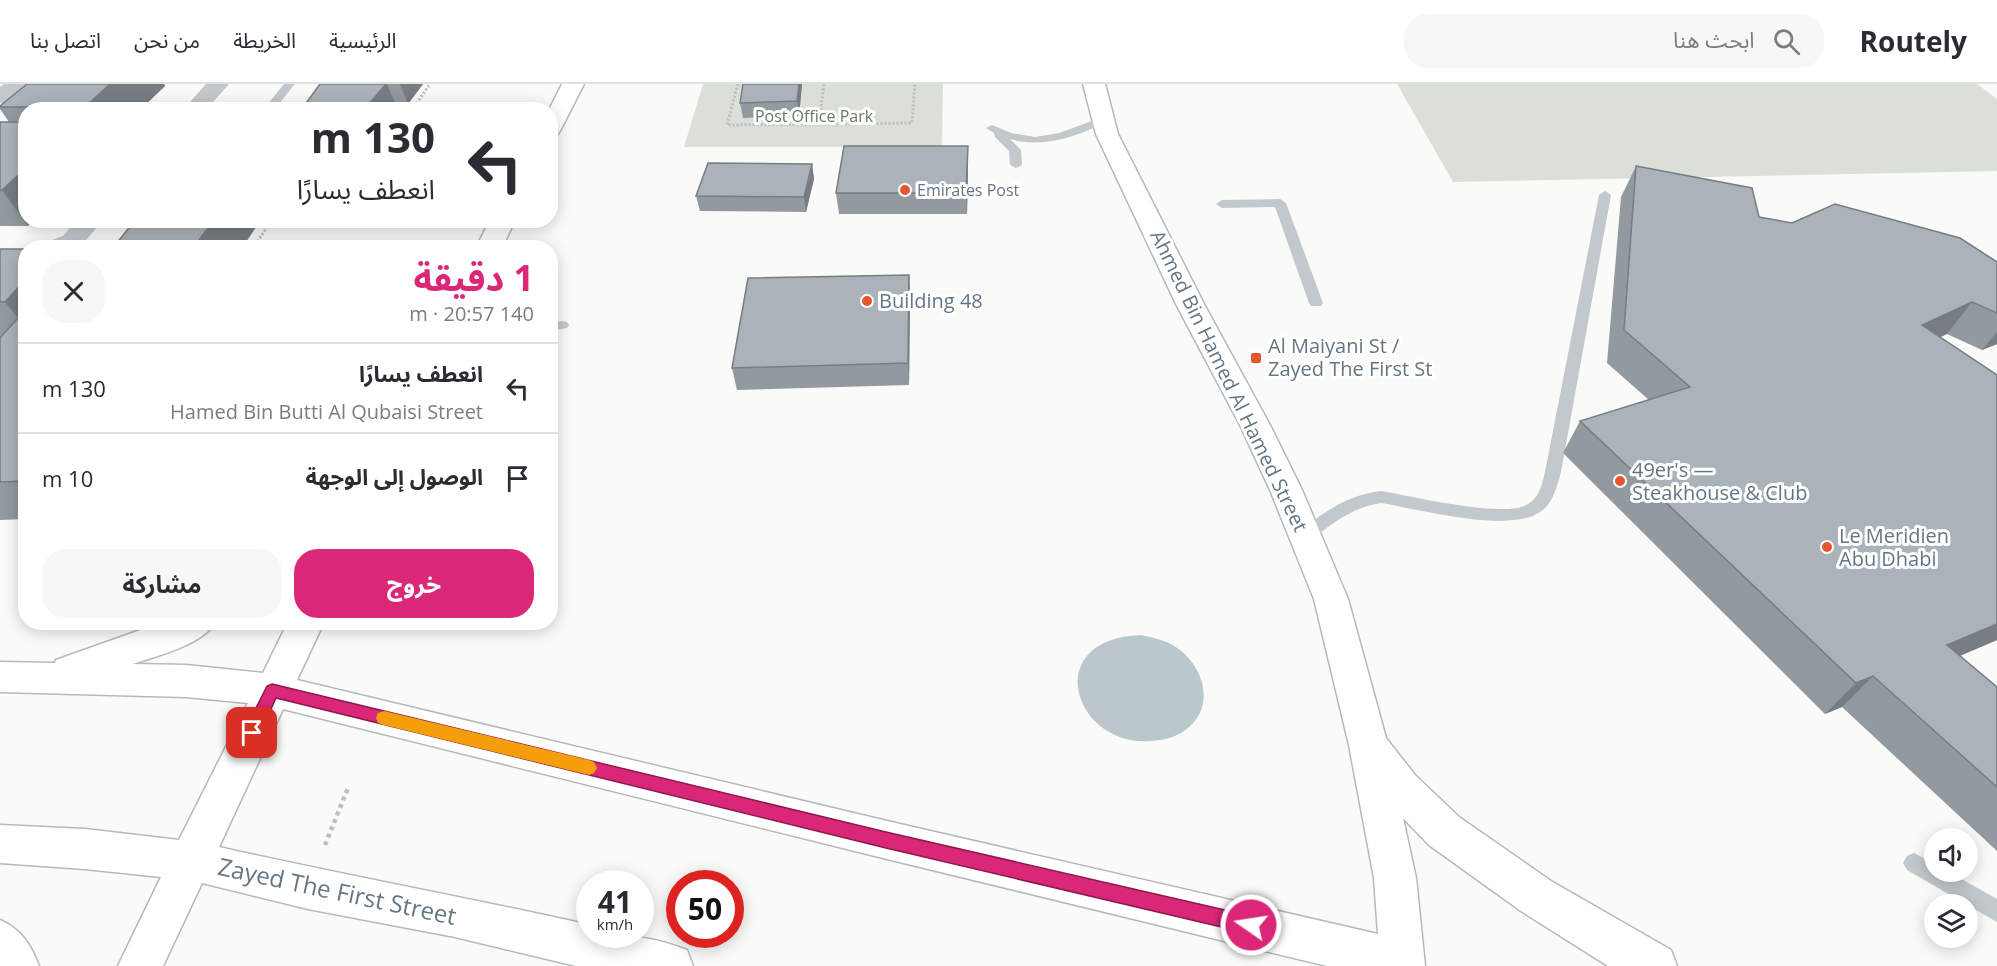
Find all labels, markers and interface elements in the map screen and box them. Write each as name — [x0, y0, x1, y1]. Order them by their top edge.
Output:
search box — [1404, 14, 1824, 68]
text: Routely — [1860, 22, 1967, 60]
text: ابحث هنا — [1673, 24, 1755, 54]
icon: search — [1770, 25, 1803, 58]
text: اتصل بنا — [30, 26, 101, 54]
text: من نحن — [134, 26, 200, 54]
text: الخريطة — [233, 26, 296, 54]
text: الرئيسية — [329, 26, 397, 54]
park label: Post Office Park — [755, 105, 874, 127]
text: 130 m — [311, 108, 435, 165]
icon: left — [456, 126, 534, 204]
text: انعطف يسارًا — [297, 170, 435, 207]
place label: Emirates Post — [917, 179, 1020, 201]
marker: Emirates Post — [898, 183, 912, 197]
street label: Ahmed Bin Hamed Al Hamed Street — [1144, 226, 1314, 536]
text: 1 دقيقة — [413, 253, 534, 302]
button: close — [42, 260, 105, 323]
place label: Building 48 — [879, 287, 983, 314]
marker: Building 48 — [860, 294, 874, 308]
text: 140 m · 20:57 — [409, 300, 534, 327]
place label: Al Maiyani St / Zayed The First St — [1268, 332, 1432, 382]
marker: Al Maiyani St / Zayed The First St — [1249, 351, 1263, 365]
text: انعطف يسارًا — [359, 358, 483, 388]
icon: left — [501, 372, 534, 405]
text: 130 m — [42, 373, 106, 403]
text: Hamed Bin Butti Al Qubaisi Street — [170, 398, 483, 425]
place label: 49er's — Steakhouse & Club — [1632, 456, 1807, 506]
text: الوصول إلى الوجهة — [305, 461, 483, 491]
icon: arrive — [501, 462, 534, 495]
text: 10 m — [42, 463, 93, 493]
marker: 49er's — Steakhouse & Club — [1613, 474, 1627, 488]
place label: Le Meridien Abu Dhabi — [1839, 522, 1949, 572]
marker: Le Meridien Abu Dhabi — [1820, 540, 1834, 554]
button: مشاركة — [42, 549, 282, 618]
button: خروج — [294, 549, 534, 618]
pin — [226, 707, 277, 758]
icon: arrive — [235, 716, 268, 749]
map controls — [1924, 828, 1978, 948]
button: sound — [1924, 828, 1978, 882]
street label: Zayed The First Street — [215, 849, 459, 932]
speed limit sign: 50 — [666, 870, 744, 948]
text: 41 — [598, 881, 632, 922]
position arrow — [1219, 893, 1283, 957]
button: layers — [1924, 894, 1978, 948]
text: km/h — [597, 914, 633, 934]

